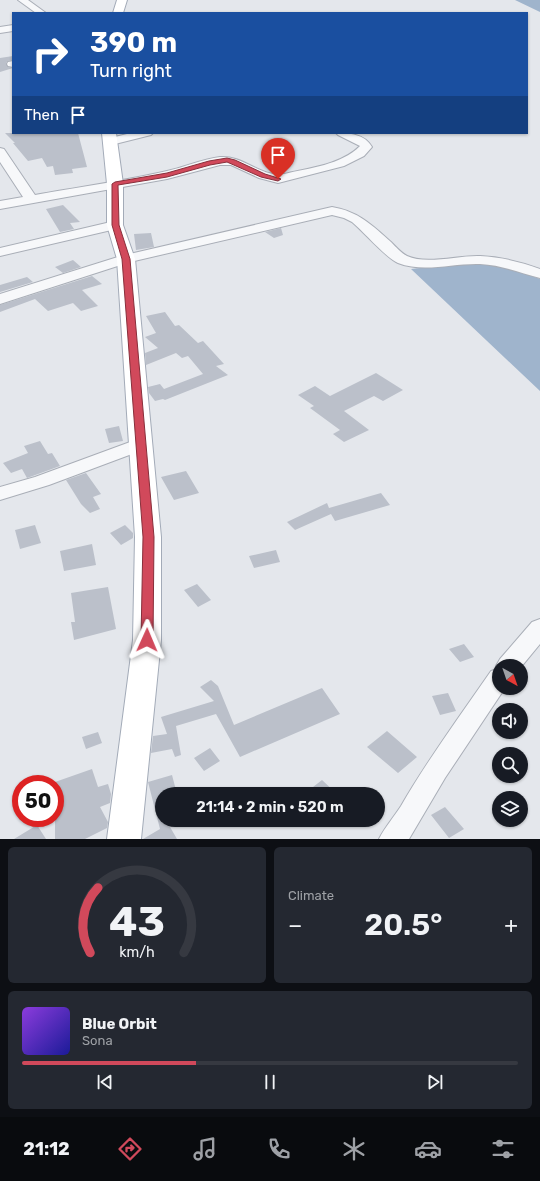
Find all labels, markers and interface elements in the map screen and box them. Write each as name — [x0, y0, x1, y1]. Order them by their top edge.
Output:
text: 390 m — [90, 26, 177, 59]
icon: right — [24, 28, 76, 80]
text: Turn right — [90, 60, 172, 82]
icon: arrive — [67, 104, 89, 126]
text: Then — [24, 106, 59, 124]
pin — [261, 138, 295, 179]
icon: arrive — [267, 144, 289, 166]
position arrow — [126, 619, 168, 661]
north arrow — [492, 659, 528, 695]
map controls — [492, 659, 528, 827]
button: sound — [492, 703, 528, 739]
button: search — [492, 747, 528, 783]
speed limit sign: 50 — [12, 775, 64, 827]
button: layers — [492, 791, 528, 827]
text: 21:14 · 2 min · 520 m — [196, 798, 344, 816]
text: Climate — [288, 888, 334, 903]
text: 43 — [109, 897, 165, 946]
text: 20.5° — [364, 907, 442, 943]
text: − — [288, 912, 302, 939]
text: + — [504, 912, 518, 939]
text: km/h — [119, 944, 155, 961]
text: Blue Orbit — [82, 1015, 157, 1033]
text: Sona — [82, 1033, 113, 1048]
icon: previous — [94, 1071, 116, 1093]
icon: pause — [259, 1071, 281, 1093]
icon: next — [424, 1071, 446, 1093]
icon: directions — [116, 1135, 144, 1163]
icon: music — [191, 1135, 219, 1163]
icon: phone — [265, 1135, 293, 1163]
icon: climate — [340, 1135, 368, 1163]
icon: car — [414, 1135, 442, 1163]
icon: filters — [489, 1135, 517, 1163]
text: 21:12 — [23, 1138, 70, 1160]

